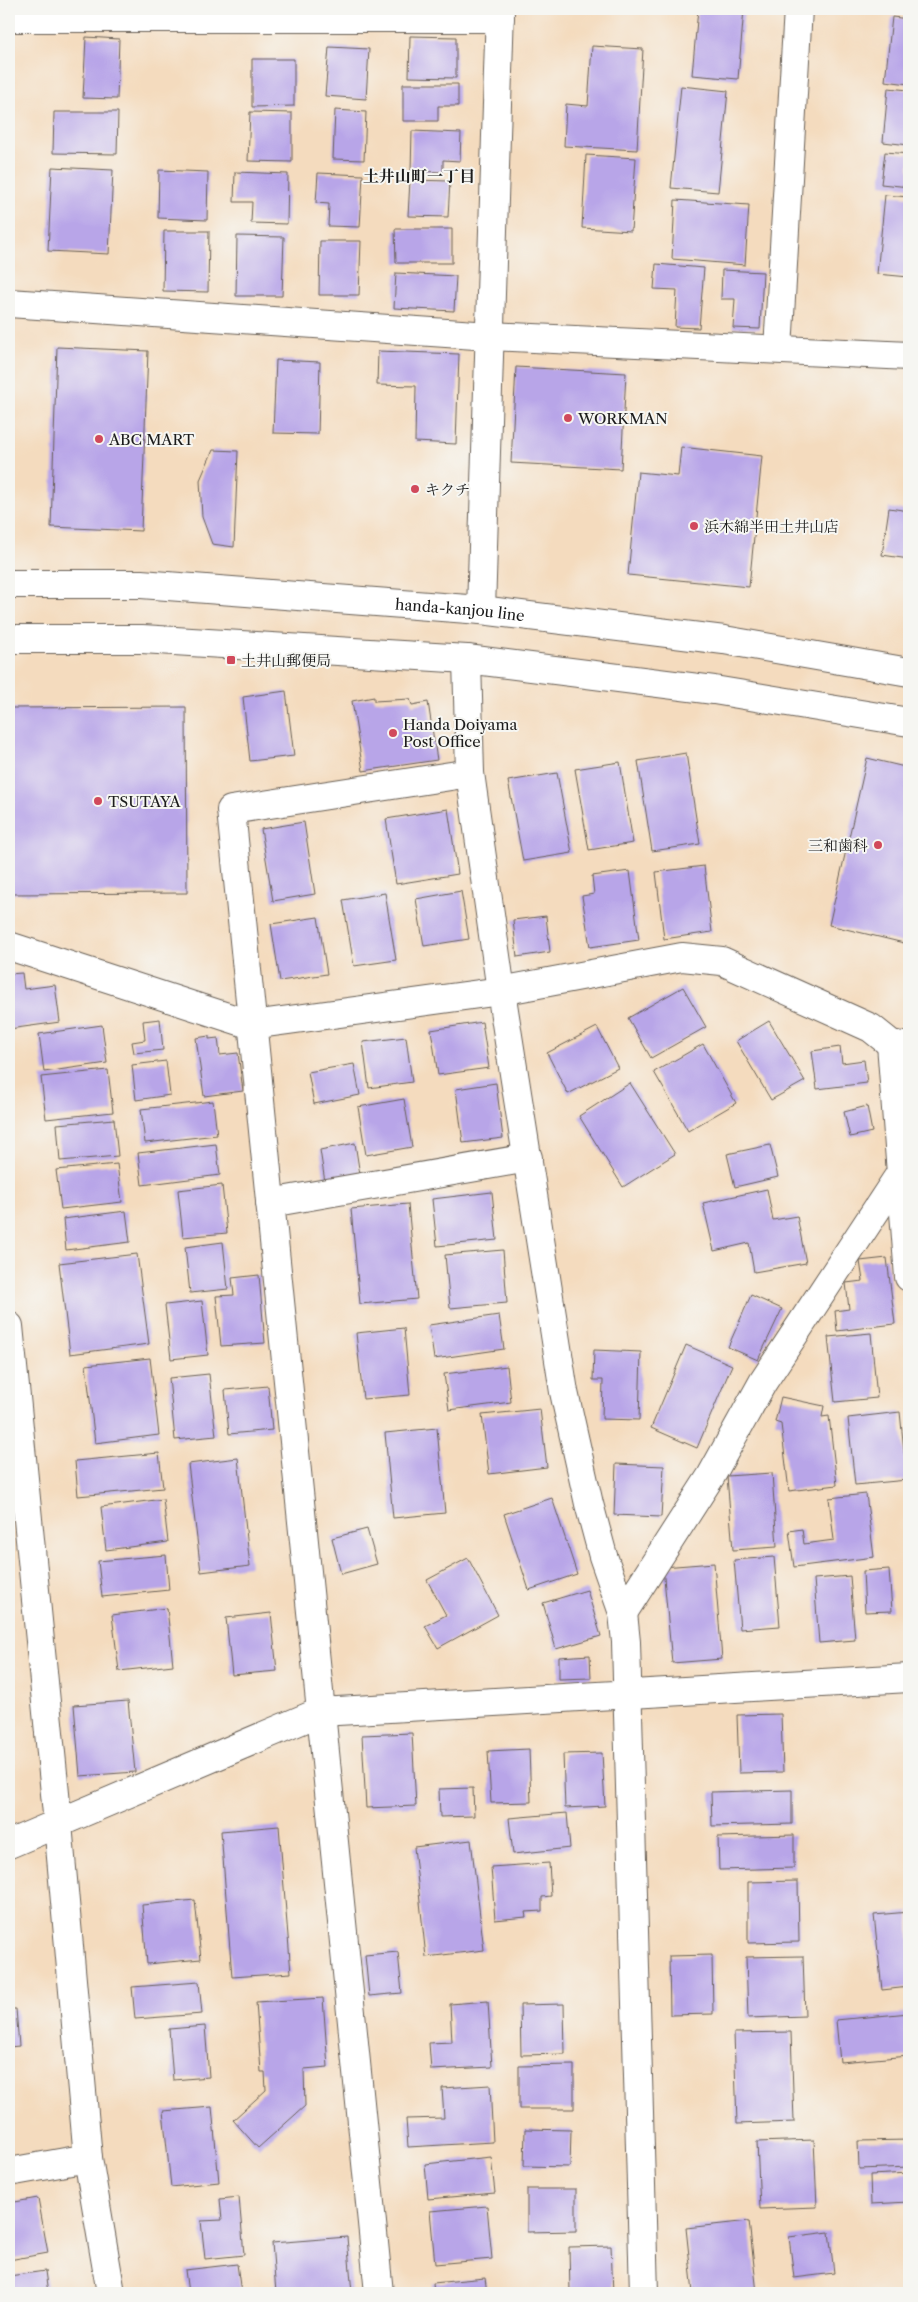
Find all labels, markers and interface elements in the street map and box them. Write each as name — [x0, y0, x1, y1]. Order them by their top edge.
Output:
district label: 土井山町一丁目 — [363, 166, 475, 186]
place label: WORKMAN — [577, 409, 668, 428]
marker: WORKMAN — [562, 412, 574, 424]
place label: ABC MART — [108, 430, 195, 449]
marker: ABC MART — [93, 433, 105, 445]
place label: キクチ — [425, 480, 470, 499]
marker: キクチ — [409, 483, 421, 495]
place label: 浜木綿半田土井山店 — [704, 517, 839, 536]
marker: 浜木綿半田土井山店 — [688, 520, 700, 532]
street label: handa-kanjou line — [395, 594, 526, 625]
place label: 土井山郵便局 — [241, 651, 331, 670]
marker: 土井山郵便局 — [225, 654, 237, 666]
place label: Handa Doiyama Post Office — [403, 715, 517, 751]
marker: Handa Doiyama Post Office — [387, 727, 399, 739]
place label: TSUTAYA — [108, 792, 181, 811]
marker: TSUTAYA — [92, 795, 104, 807]
place label: 三和歯科 — [808, 836, 868, 855]
marker: 三和歯科 — [872, 839, 884, 851]

